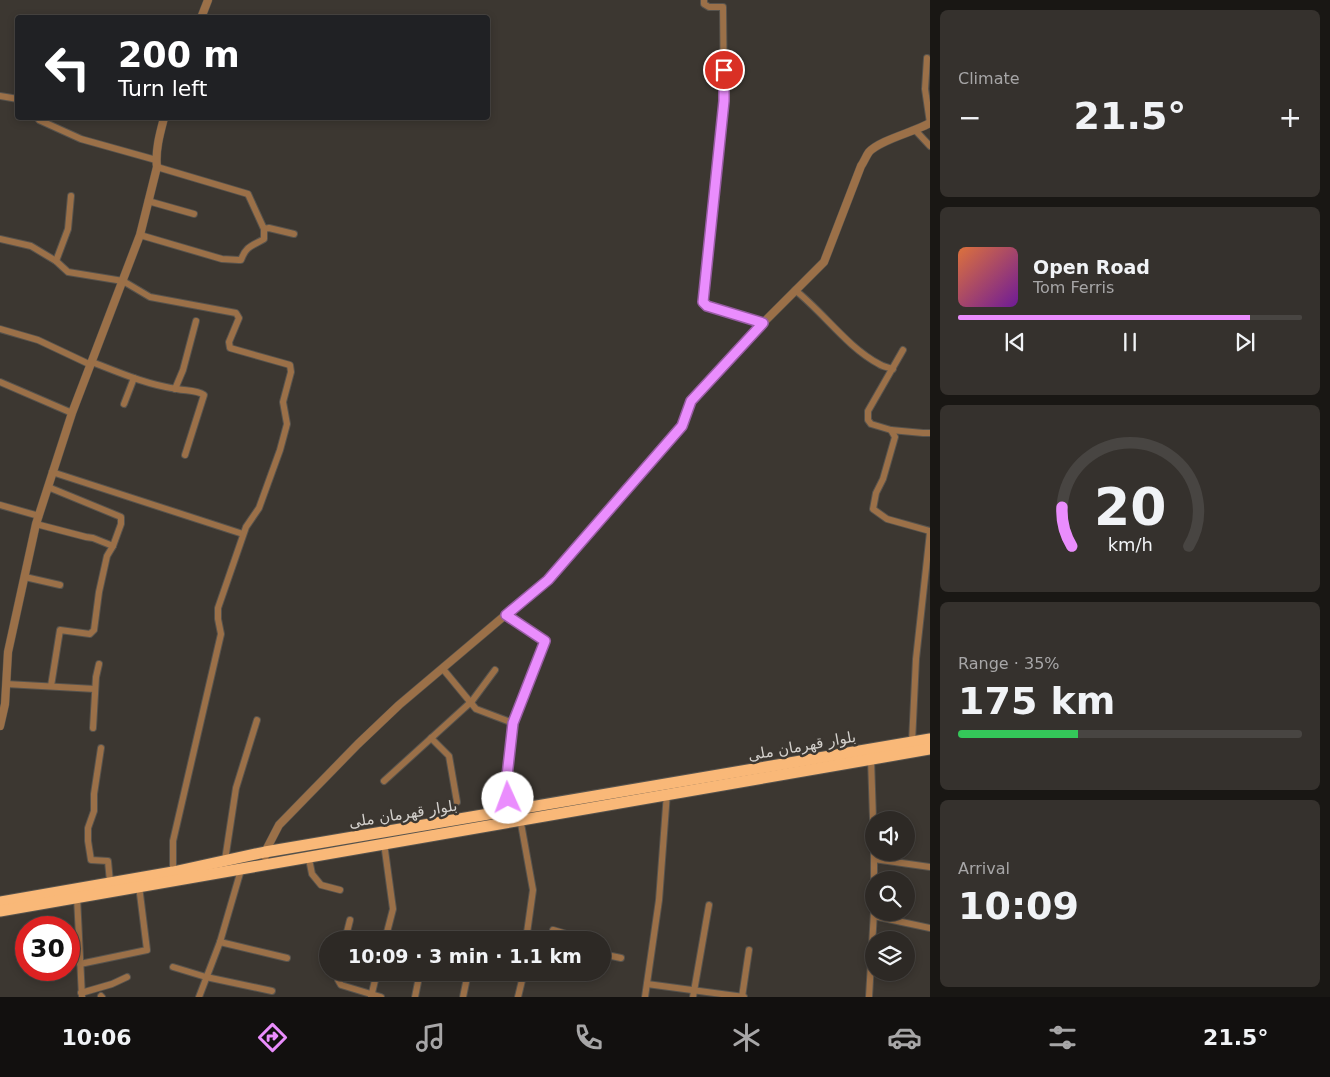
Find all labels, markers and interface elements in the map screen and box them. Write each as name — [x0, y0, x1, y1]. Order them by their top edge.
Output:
icon: left — [35, 35, 100, 100]
text: 200 m — [118, 35, 240, 75]
pin — [703, 49, 745, 91]
icon: arrive — [710, 56, 738, 84]
text: Climate — [958, 69, 1020, 88]
text: Turn left — [118, 76, 207, 101]
text: 21.5° — [1074, 94, 1186, 138]
text: − — [958, 101, 981, 134]
text: + — [1279, 101, 1302, 134]
text: Open Road — [1033, 256, 1150, 278]
text: Tom Ferris — [1033, 278, 1114, 297]
icon: previous — [1001, 328, 1029, 356]
icon: pause — [1116, 328, 1144, 356]
icon: next — [1231, 328, 1259, 356]
text: 20 — [1094, 477, 1166, 537]
text: km/h — [1107, 534, 1153, 555]
text: Range · 35% — [958, 654, 1060, 673]
text: 175 km — [958, 679, 1115, 723]
street label: بلوار قهرمان ملی — [747, 728, 857, 764]
position arrow — [481, 771, 533, 823]
street label: بلوار قهرمان ملی — [348, 797, 458, 831]
map controls — [865, 811, 915, 981]
button: sound — [865, 811, 915, 861]
text: Arrival — [958, 859, 1010, 878]
button: search — [865, 871, 915, 921]
text: 10:09 — [958, 884, 1079, 928]
speed limit sign: 30 — [15, 916, 80, 981]
button: layers — [865, 931, 915, 981]
text: 10:09 · 3 min · 1.1 km — [348, 945, 582, 967]
icon: directions — [255, 1020, 290, 1055]
icon: music — [413, 1020, 448, 1055]
icon: phone — [571, 1020, 606, 1055]
icon: climate — [729, 1020, 764, 1055]
icon: car — [887, 1020, 922, 1055]
icon: filters — [1045, 1020, 1080, 1055]
text: 10:06 — [62, 1025, 132, 1050]
text: 21.5° — [1203, 1025, 1268, 1050]

